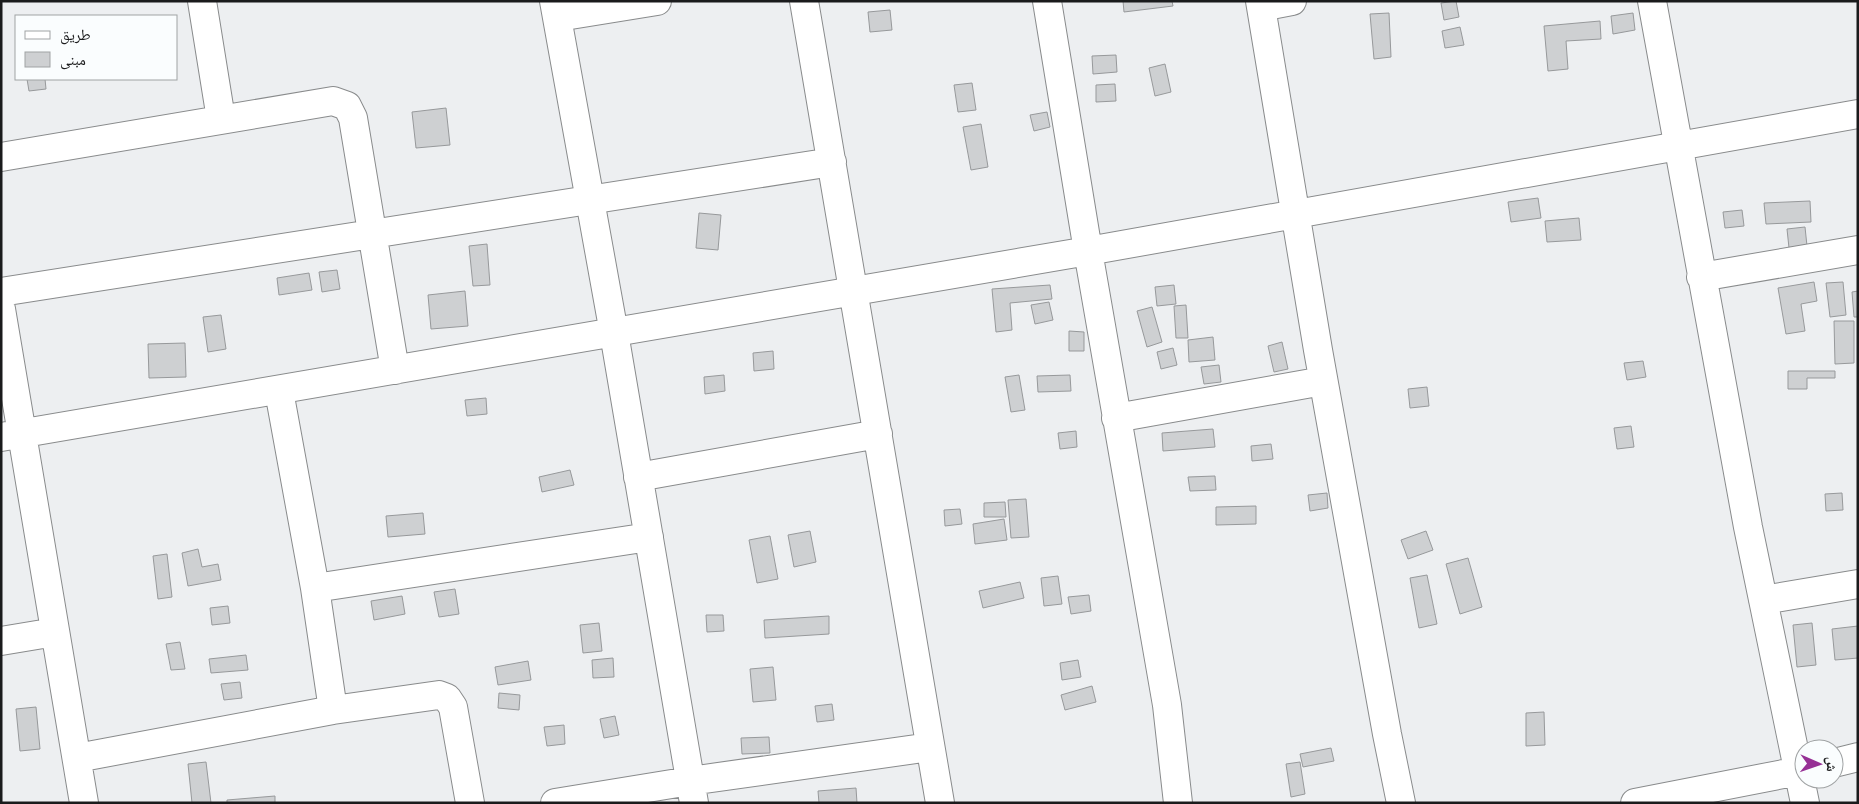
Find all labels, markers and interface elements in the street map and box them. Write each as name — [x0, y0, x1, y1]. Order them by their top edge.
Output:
legend — [15, 15, 178, 80]
text: طريق — [60, 26, 91, 45]
text: مبنى — [60, 51, 86, 70]
north arrow — [1794, 739, 1844, 789]
text: ش — [1823, 757, 1840, 772]

